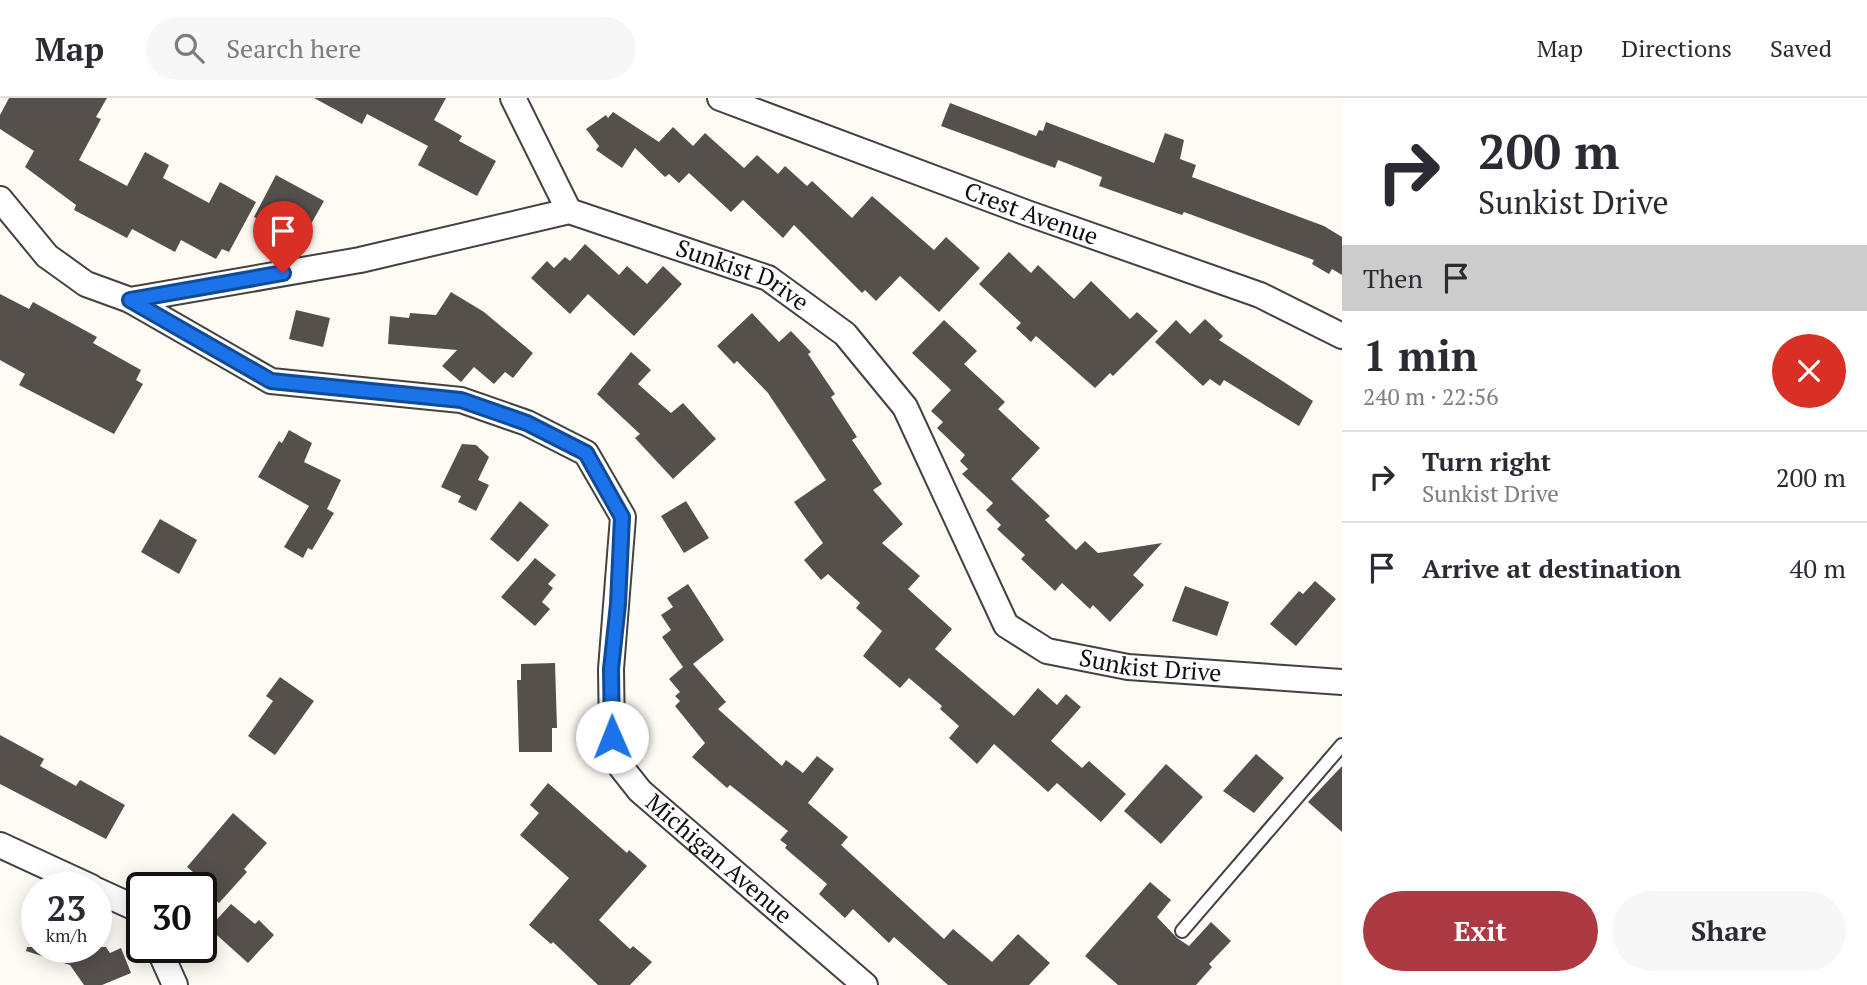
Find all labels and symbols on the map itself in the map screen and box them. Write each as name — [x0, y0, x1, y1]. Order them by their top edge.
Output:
street label: Crest Avenue — [960, 174, 1103, 252]
pin — [253, 201, 313, 273]
street label: Sunkist Drive — [672, 231, 816, 318]
street label: Sunkist Drive — [1077, 641, 1223, 689]
position arrow — [575, 700, 649, 774]
street label: Michigan Avenue — [639, 786, 799, 930]
speed limit sign: 30 — [126, 872, 217, 963]

